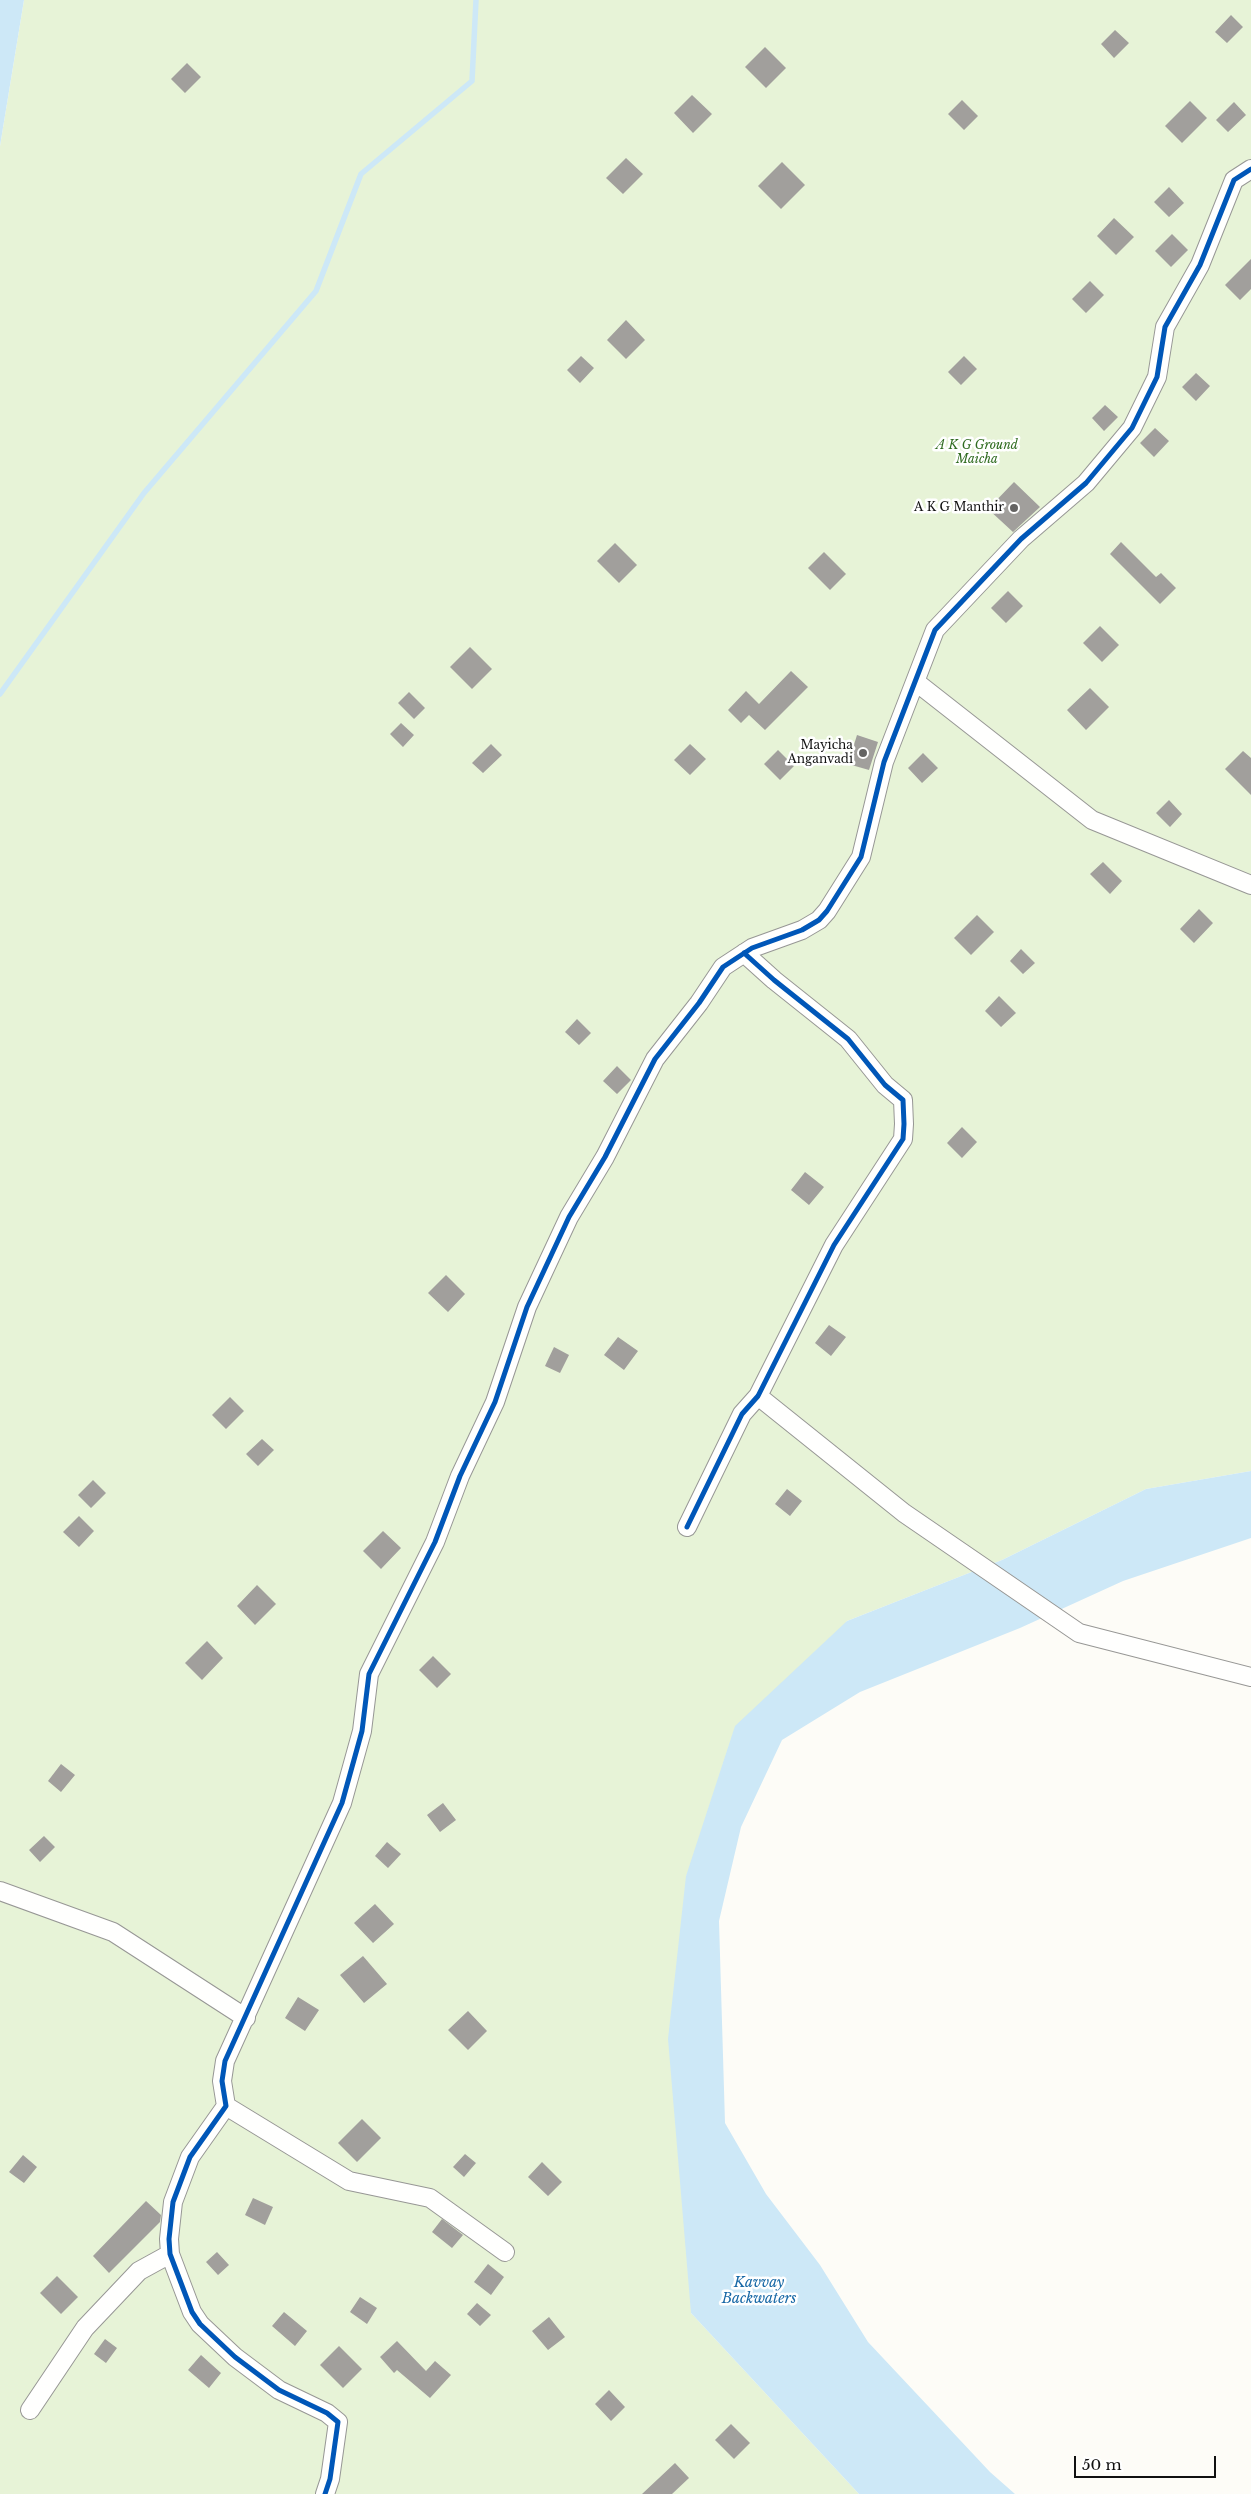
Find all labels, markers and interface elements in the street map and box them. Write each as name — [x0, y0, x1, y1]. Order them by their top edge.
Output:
park label: A K G Ground Maicha — [936, 439, 1018, 467]
place label: A K G Manthir — [914, 501, 1004, 515]
marker: A K G Manthir — [1008, 502, 1020, 514]
place label: Mayicha Anganvadi — [788, 739, 853, 767]
marker: Mayicha Anganvadi — [857, 747, 869, 759]
water label: Kavvay Backwaters — [722, 2275, 796, 2308]
scale bar — [1076, 2446, 1218, 2478]
text: 50 m — [1082, 2455, 1122, 2474]

